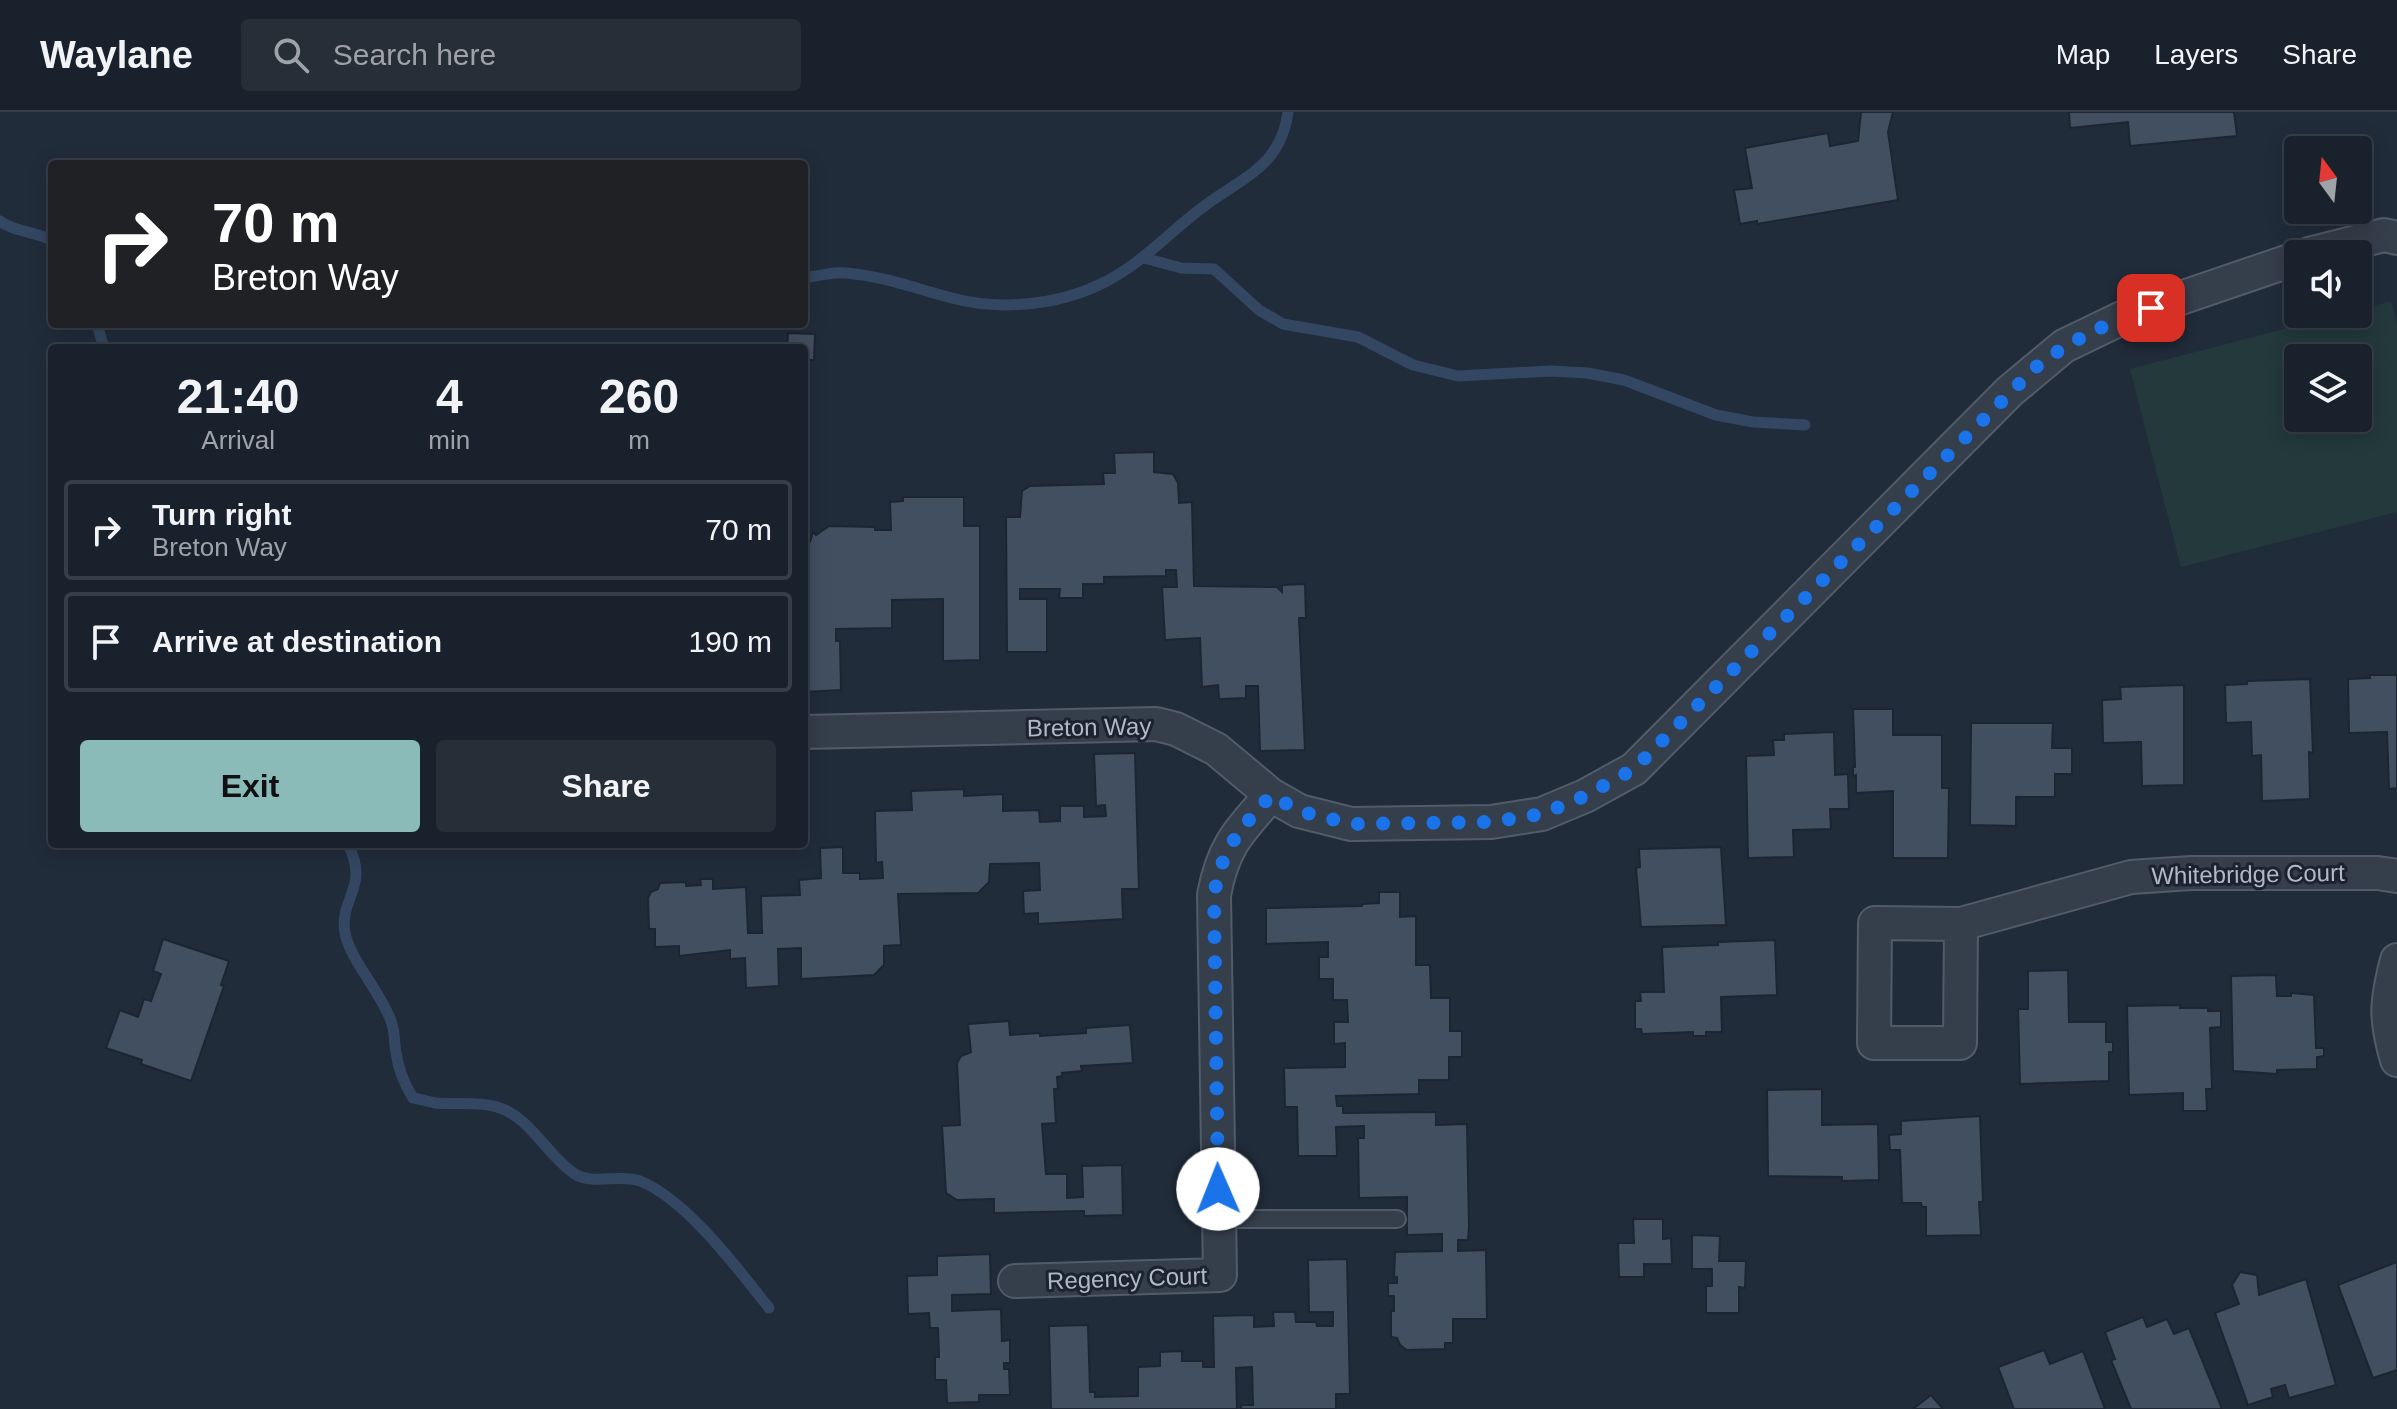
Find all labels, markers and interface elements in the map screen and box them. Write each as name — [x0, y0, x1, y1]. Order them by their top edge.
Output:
search box — [241, 19, 801, 91]
icon: search — [269, 33, 313, 77]
text: Waylane — [40, 34, 193, 76]
text: Search here — [333, 38, 496, 71]
text: Map — [2056, 39, 2110, 70]
text: Layers — [2154, 39, 2238, 70]
text: Share — [2282, 39, 2357, 70]
north arrow — [2284, 136, 2372, 224]
map controls — [2284, 136, 2372, 432]
text: 70 m — [212, 191, 340, 254]
icon: right — [80, 192, 184, 296]
button: sound — [2284, 240, 2372, 328]
text: Breton Way — [212, 257, 399, 298]
pin — [2117, 274, 2185, 342]
icon: arrive — [2129, 286, 2173, 330]
button: layers — [2284, 344, 2372, 432]
text: 21:40 — [177, 370, 300, 423]
text: 4 — [436, 370, 463, 423]
text: 260 — [599, 370, 679, 423]
text: Arrival — [201, 425, 275, 455]
text: min — [428, 425, 470, 455]
text: m — [628, 425, 650, 455]
text: Turn right — [152, 498, 291, 531]
icon: right — [84, 508, 128, 552]
text: 70 m — [705, 513, 772, 546]
text: Breton Way — [152, 532, 287, 562]
icon: arrive — [84, 620, 128, 664]
text: Arrive at destination — [152, 625, 442, 658]
text: 190 m — [689, 625, 772, 658]
street label: Breton Way — [1027, 712, 1151, 742]
button: Exit — [80, 740, 420, 832]
button: Share — [436, 740, 776, 832]
street label: Whitebridge Court — [2151, 859, 2345, 889]
position arrow — [1176, 1147, 1260, 1231]
street label: Regency Court — [1047, 1262, 1208, 1294]

